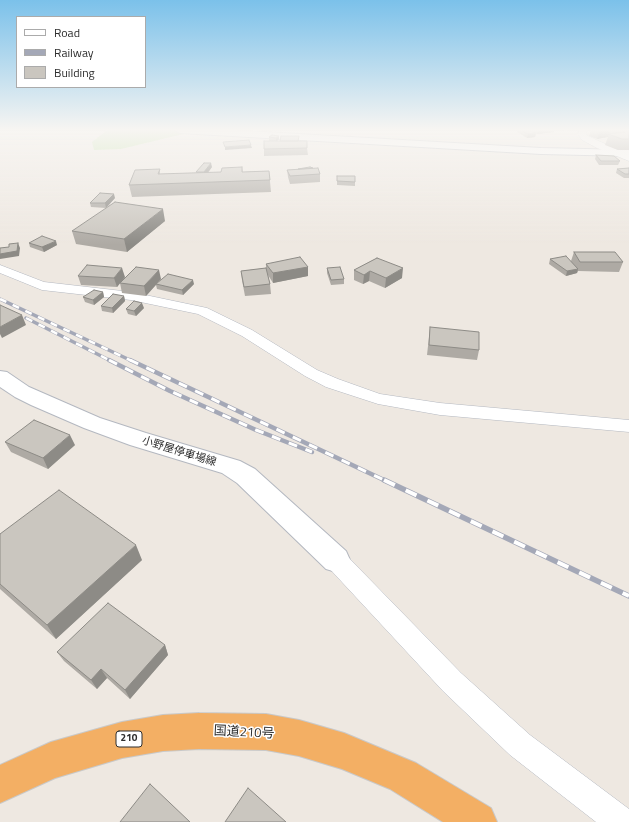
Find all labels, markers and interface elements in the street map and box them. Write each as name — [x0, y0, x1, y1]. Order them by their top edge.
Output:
legend — [16, 16, 146, 88]
text: Road — [54, 23, 80, 42]
text: Railway — [54, 43, 94, 62]
text: Building — [54, 63, 95, 82]
street label: 小野屋停車場線 — [140, 434, 218, 470]
street label: 国道210号 — [213, 724, 275, 742]
road number: 210 — [116, 731, 142, 747]

